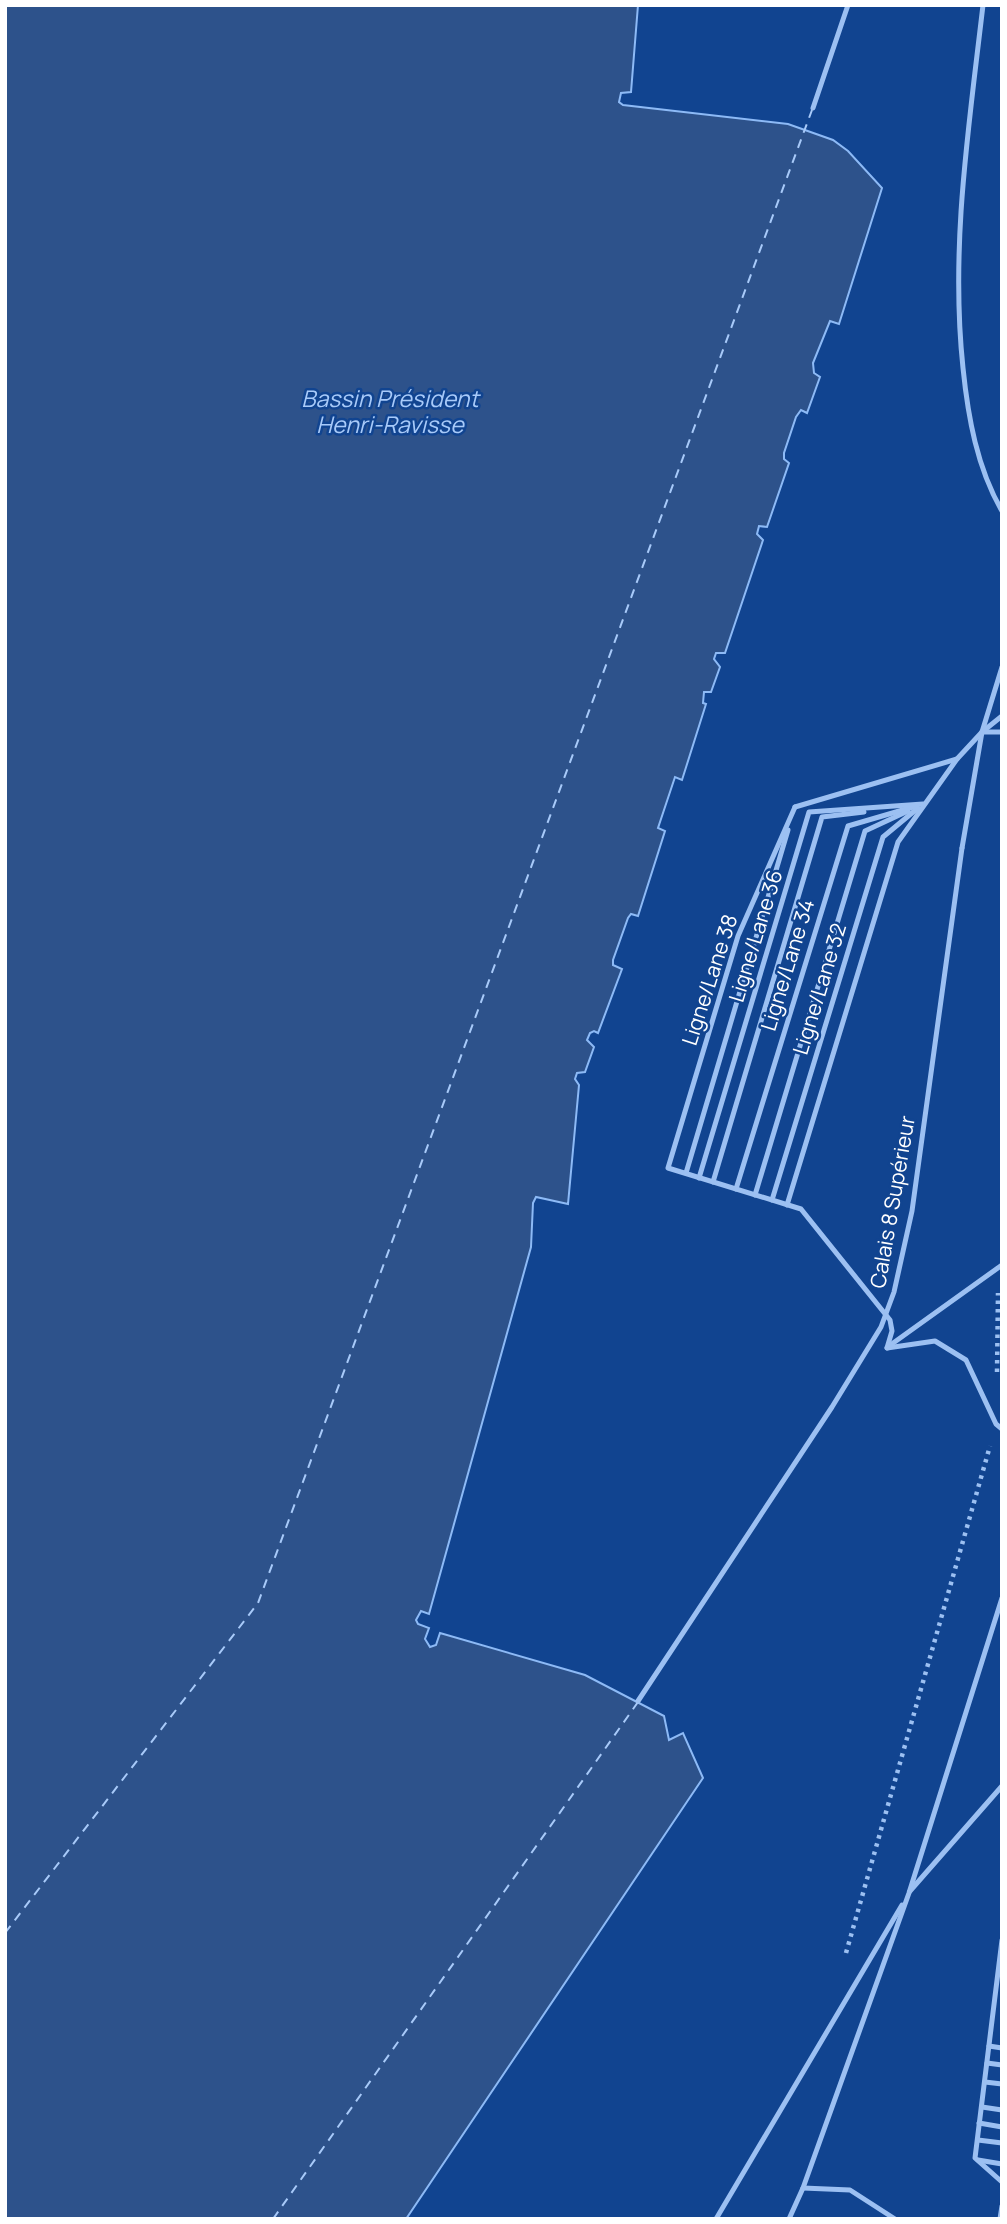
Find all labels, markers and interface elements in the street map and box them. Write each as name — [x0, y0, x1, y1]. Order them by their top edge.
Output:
water label: Bassin Président Henri-Ravisse — [301, 382, 481, 440]
street label: Ligne/Lane 36 — [722, 866, 788, 1005]
street label: Ligne/Lane 34 — [754, 896, 820, 1034]
street label: Ligne/Lane 38 — [675, 911, 743, 1049]
street label: Ligne/Lane 32 — [786, 920, 852, 1058]
street label: Calais 8 Supérieur — [863, 1113, 921, 1290]

